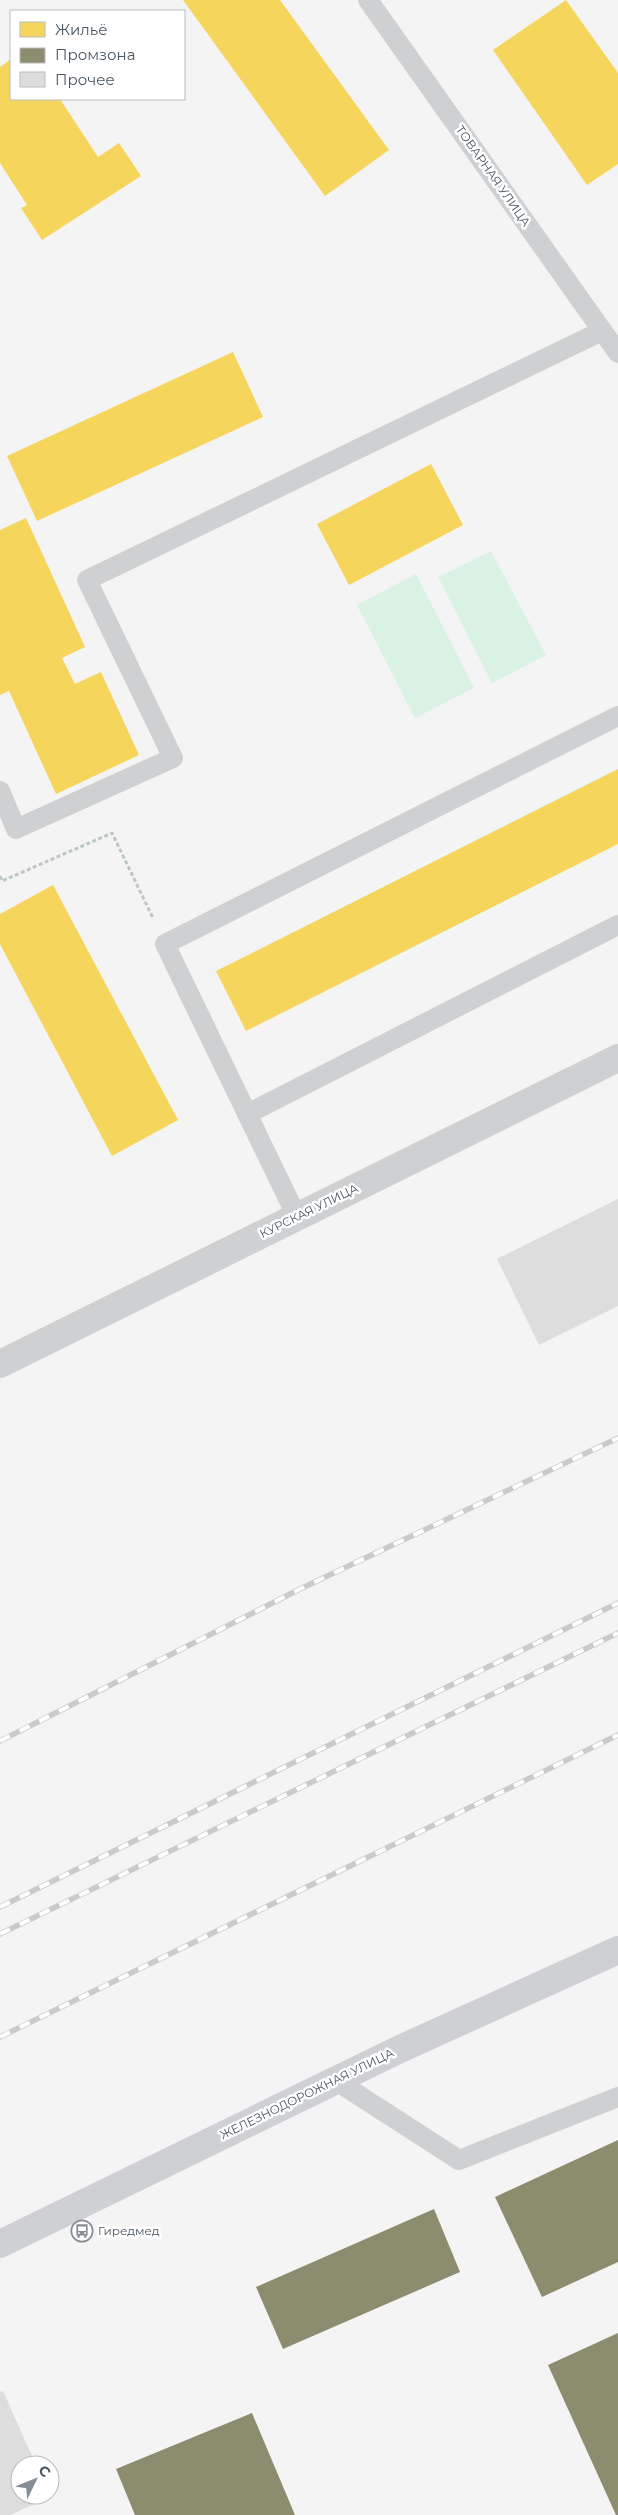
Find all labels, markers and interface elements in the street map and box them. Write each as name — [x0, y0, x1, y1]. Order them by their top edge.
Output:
legend — [10, 10, 185, 100]
text: Жильё — [55, 20, 108, 39]
text: Промзона — [55, 45, 135, 64]
text: Прочее — [55, 70, 115, 89]
street label: ТОВАРНАЯ УЛИЦА — [453, 122, 534, 229]
street label: КУРСКАЯ УЛИЦА — [257, 1180, 361, 1241]
street label: ЖЕЛЕЗНОДОРОЖНАЯ УЛИЦА — [218, 2045, 396, 2142]
bus stop icon: Гиредмед — [70, 2219, 94, 2243]
place label: Гиредмед — [98, 2223, 160, 2238]
north arrow — [10, 2455, 60, 2505]
text: С — [34, 2461, 55, 2481]

